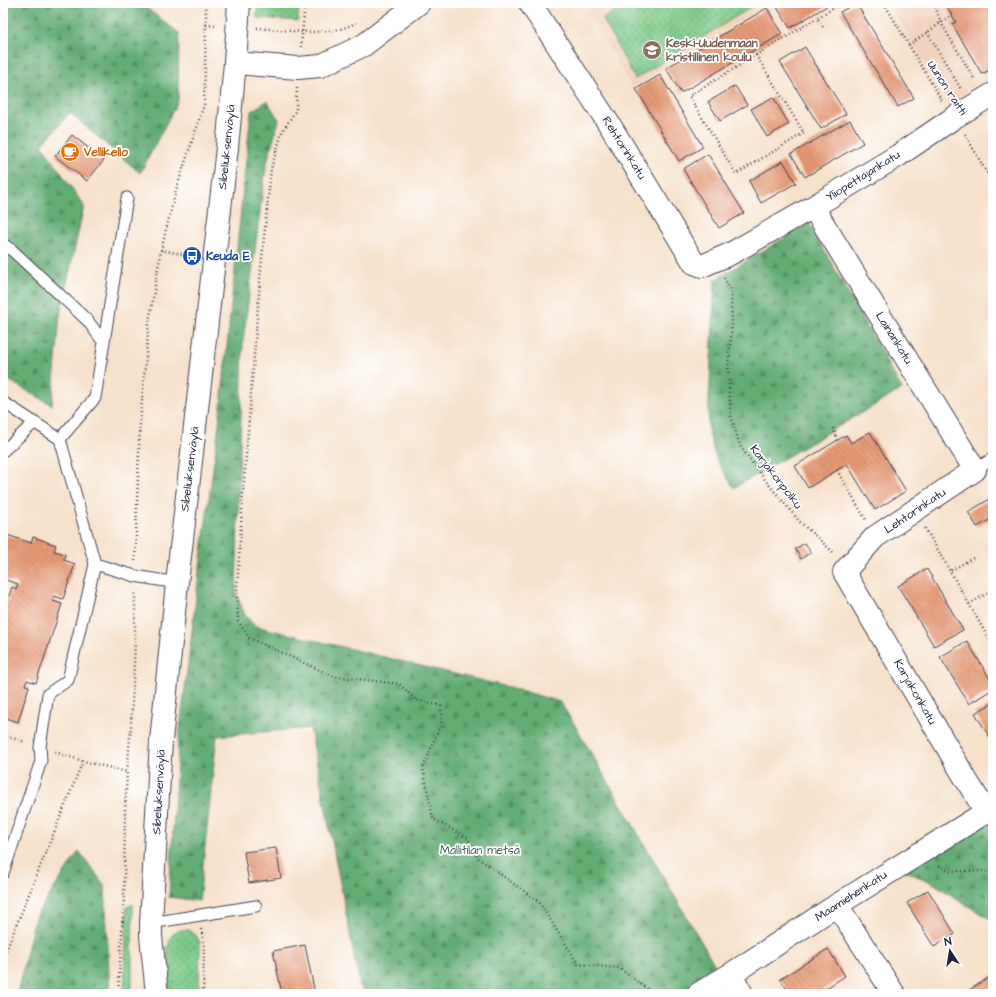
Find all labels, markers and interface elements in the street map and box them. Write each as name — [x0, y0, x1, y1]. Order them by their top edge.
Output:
place label: Keski-Uudenmaan kristillinen koulu — [666, 35, 758, 66]
school or university icon: Keski-Uudenmaan kristillinen koulu — [641, 39, 663, 61]
street label: Uunon raitti — [923, 57, 971, 119]
street label: Sibeliuksenväylä — [214, 104, 241, 190]
street label: Rehtorinkatu — [598, 113, 650, 183]
cafe icon: Vellikello — [59, 141, 81, 163]
place label: Vellikello — [83, 144, 128, 161]
street label: Yliopettajankatu — [823, 146, 903, 206]
bus stop icon: Keuda E — [181, 245, 203, 267]
place label: Keuda E — [206, 248, 251, 265]
street label: Lainankatu — [871, 309, 917, 367]
street label: Sibeliuksenväylä — [176, 426, 205, 513]
street label: Karjakonpolku — [746, 441, 806, 513]
street label: Lehtorinkatu — [881, 484, 949, 538]
street label: Karjakonkatu — [889, 656, 941, 728]
street label: Sibeliuksenväylä — [148, 749, 171, 835]
park label: Mallitilan metsä — [440, 842, 520, 859]
street label: Maamiehenkatu — [812, 866, 890, 926]
north arrow — [930, 931, 970, 971]
text: N — [943, 934, 953, 950]

